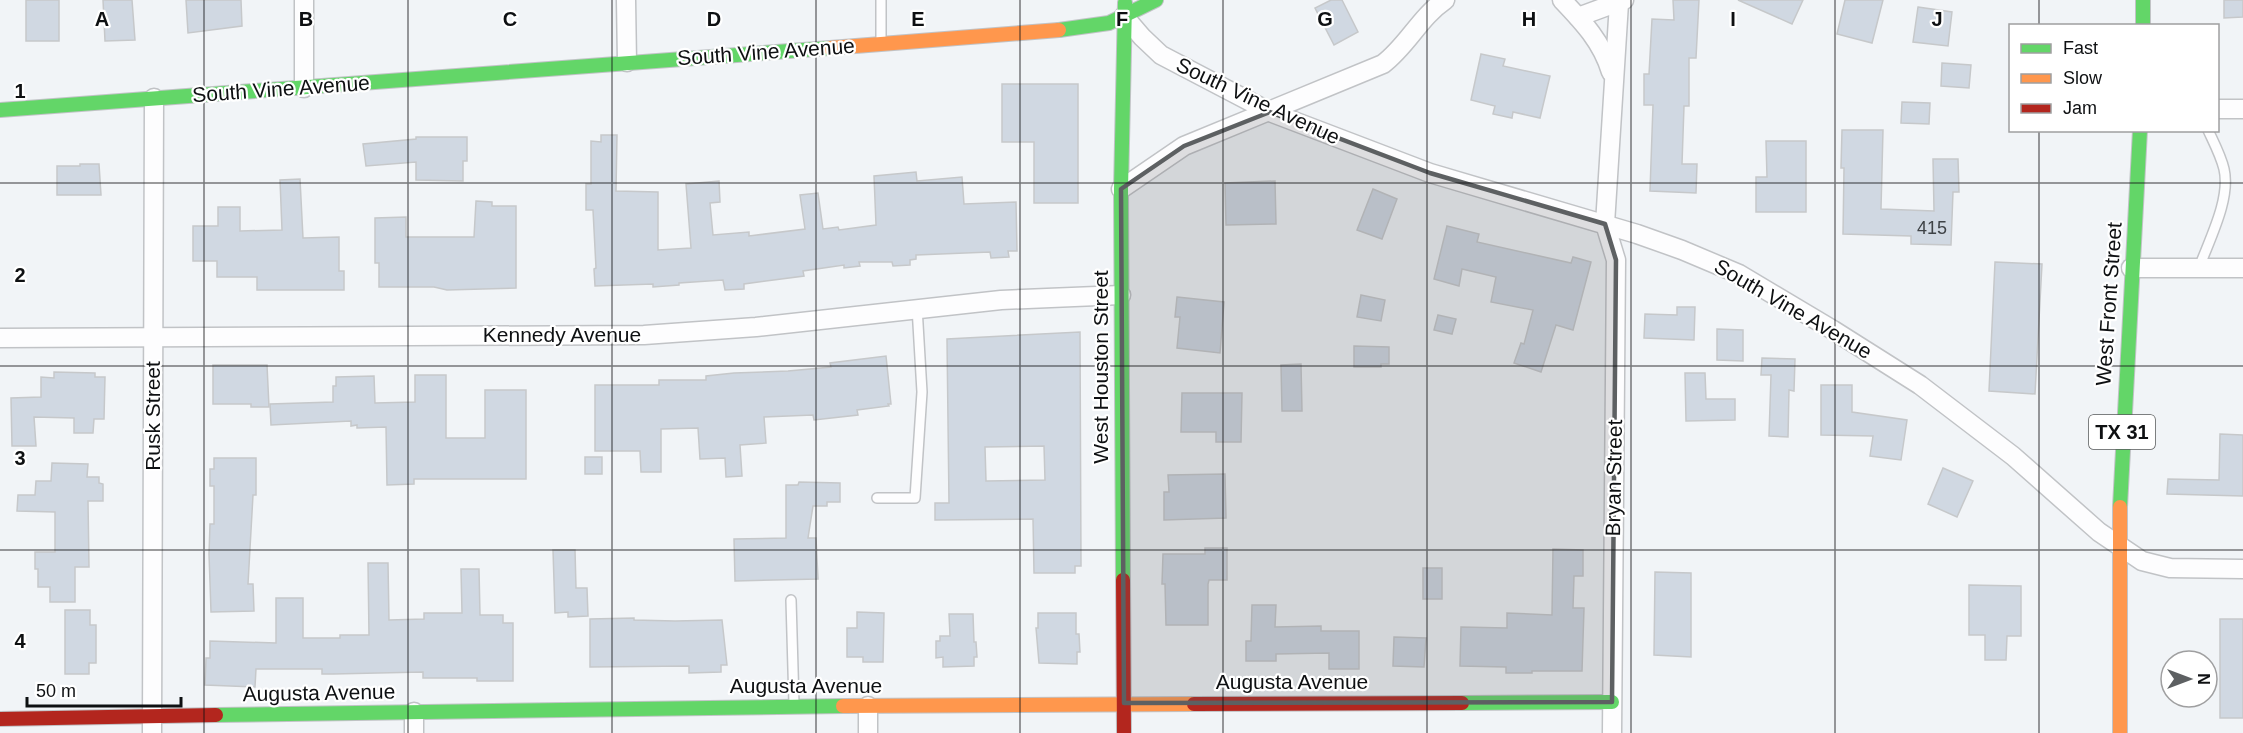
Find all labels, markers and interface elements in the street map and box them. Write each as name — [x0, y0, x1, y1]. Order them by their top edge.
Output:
text: A — [95, 8, 109, 30]
text: B — [299, 8, 313, 30]
text: C — [503, 8, 517, 30]
text: D — [707, 8, 721, 30]
text: E — [911, 8, 925, 30]
text: F — [1116, 8, 1128, 30]
text: G — [1317, 8, 1333, 30]
text: H — [1522, 8, 1536, 30]
text: I — [1730, 8, 1736, 30]
text: J — [1931, 8, 1943, 30]
legend — [2009, 24, 2219, 132]
street label: South Vine Avenue — [676, 34, 855, 69]
text: Fast — [2063, 38, 2098, 58]
street label: South Vine Avenue — [1173, 53, 1344, 149]
text: Slow — [2063, 68, 2103, 88]
street label: South Vine Avenue — [191, 71, 370, 106]
text: 1 — [14, 80, 26, 102]
text: Jam — [2063, 98, 2097, 118]
house number: 415 — [1917, 218, 1947, 238]
street label: West Front Street — [2091, 221, 2126, 387]
street label: South Vine Avenue — [1710, 254, 1876, 363]
text: 2 — [14, 264, 26, 286]
street label: West Houston Street — [1089, 270, 1112, 464]
street label: Kennedy Avenue — [483, 323, 641, 346]
street label: Rusk Street — [141, 361, 164, 471]
road number: TX 31 — [2089, 415, 2155, 449]
street label: Bryan Street — [1601, 419, 1626, 537]
text: 3 — [14, 447, 26, 469]
text: 4 — [14, 630, 26, 652]
north arrow — [2159, 649, 2219, 709]
scale bar — [27, 670, 182, 708]
street label: Augusta Avenue — [1216, 670, 1368, 693]
text: N — [2195, 673, 2212, 685]
street label: Augusta Avenue — [730, 674, 882, 697]
street label: Augusta Avenue — [243, 680, 395, 705]
text: 50 m — [36, 681, 76, 701]

